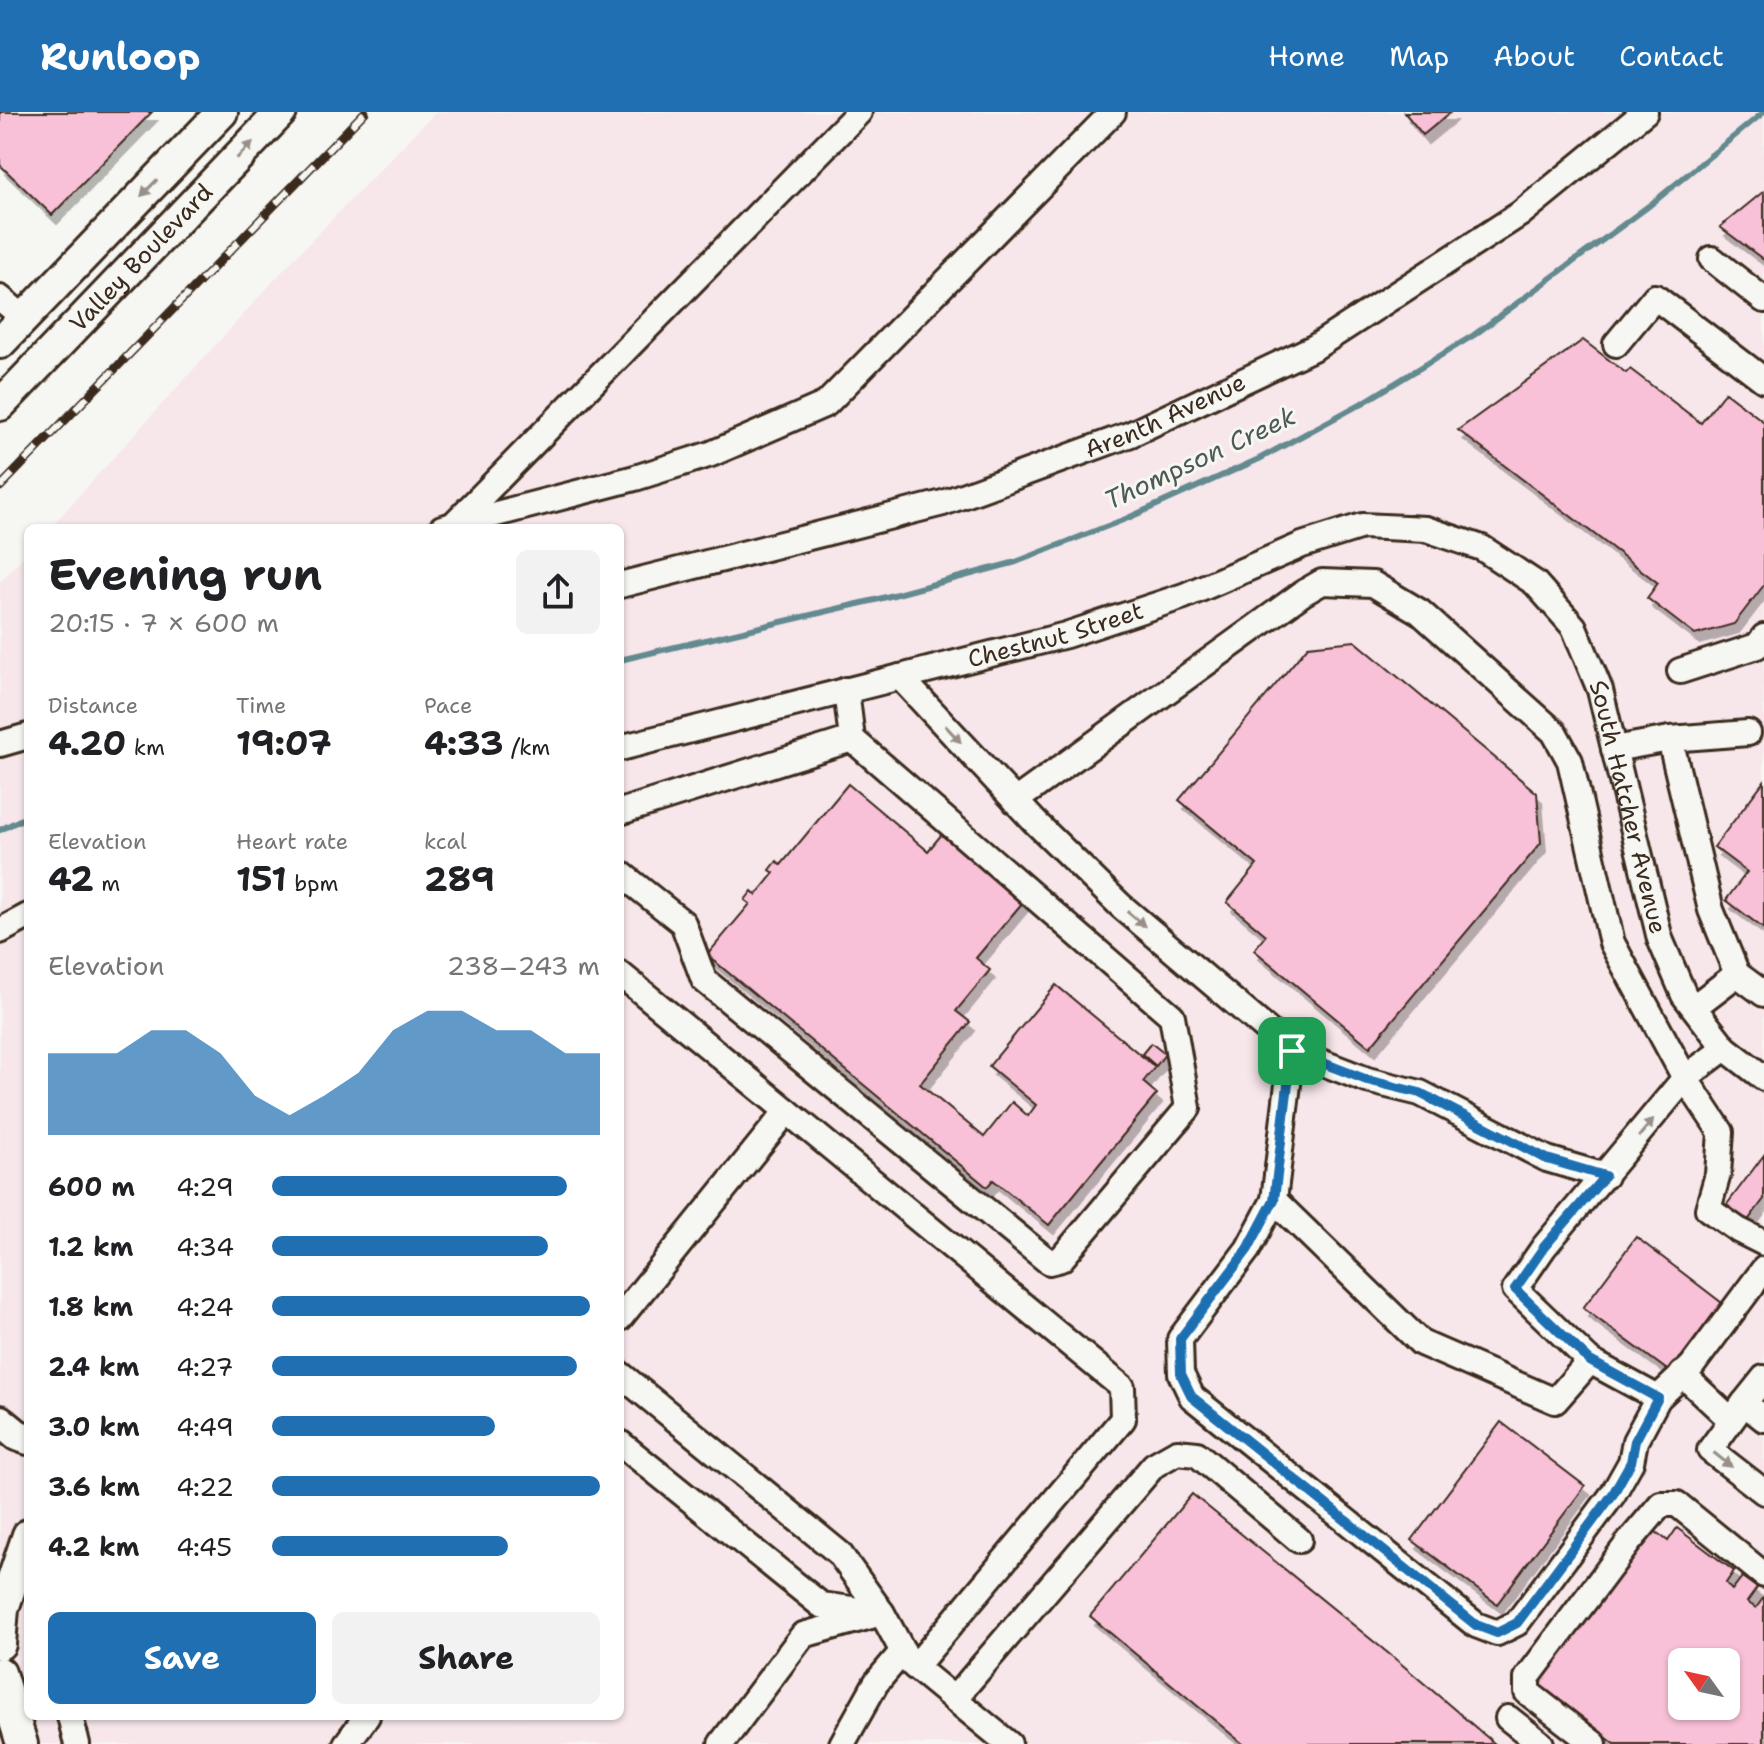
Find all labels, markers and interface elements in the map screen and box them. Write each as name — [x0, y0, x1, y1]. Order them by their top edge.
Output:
text: Runloop — [40, 31, 201, 82]
text: Home — [1268, 37, 1345, 75]
text: Map — [1389, 37, 1449, 75]
text: About — [1493, 37, 1575, 75]
text: Contact — [1619, 37, 1724, 75]
one-way arrow — [235, 141, 253, 160]
street label: Valley Boulevard — [63, 177, 220, 339]
one-way arrow — [140, 179, 158, 198]
street label: Arenth Avenue — [1080, 366, 1251, 466]
water label: Thompson Creek — [1098, 398, 1301, 517]
text: Evening run — [48, 545, 322, 604]
button: share — [516, 550, 600, 634]
street label: Chestnut Street — [964, 595, 1148, 675]
text: 20:15 · 7 × 600 m — [48, 605, 279, 640]
street label: South Hatcher Avenue — [1582, 675, 1674, 937]
text: Distance — [48, 691, 138, 720]
text: Time — [236, 691, 286, 720]
text: Pace — [424, 691, 472, 720]
text: 4.20 — [48, 720, 126, 766]
text: 19:07 — [236, 720, 332, 766]
text: 4:33 — [424, 720, 503, 766]
one-way arrow — [943, 724, 961, 743]
text: km — [126, 733, 165, 762]
text: /km — [503, 733, 550, 762]
text: Elevation — [48, 827, 146, 856]
text: Heart rate — [236, 827, 348, 856]
text: kcal — [424, 827, 467, 856]
text: 42 — [48, 856, 94, 902]
text: 151 — [236, 856, 287, 902]
text: 289 — [424, 856, 495, 902]
text: m — [94, 869, 120, 898]
text: bpm — [287, 869, 339, 898]
one-way arrow — [1125, 910, 1145, 927]
text: Elevation — [48, 948, 164, 983]
text: 238–243 m — [447, 948, 600, 983]
pin — [1258, 1017, 1326, 1085]
icon: arrive — [1270, 1029, 1314, 1073]
one-way arrow — [1637, 1118, 1654, 1138]
text: 600 m — [48, 1169, 135, 1204]
text: 4:29 — [176, 1169, 234, 1204]
text: 1.2 km — [48, 1229, 133, 1264]
text: 4:34 — [176, 1229, 234, 1264]
text: 1.8 km — [48, 1289, 133, 1324]
text: 4:24 — [176, 1289, 234, 1324]
text: 2.4 km — [48, 1349, 139, 1384]
text: 4:27 — [176, 1349, 234, 1384]
text: 3.0 km — [48, 1409, 140, 1444]
text: 4:49 — [176, 1409, 234, 1444]
one-way arrow — [1713, 1451, 1733, 1467]
text: 3.6 km — [48, 1469, 140, 1504]
text: 4:22 — [176, 1469, 234, 1504]
text: 4.2 km — [48, 1529, 140, 1564]
text: 4:45 — [176, 1529, 232, 1564]
button: Save — [48, 1612, 316, 1704]
button: Share — [332, 1612, 600, 1704]
north arrow — [1668, 1648, 1740, 1720]
map controls — [1668, 1648, 1740, 1720]

